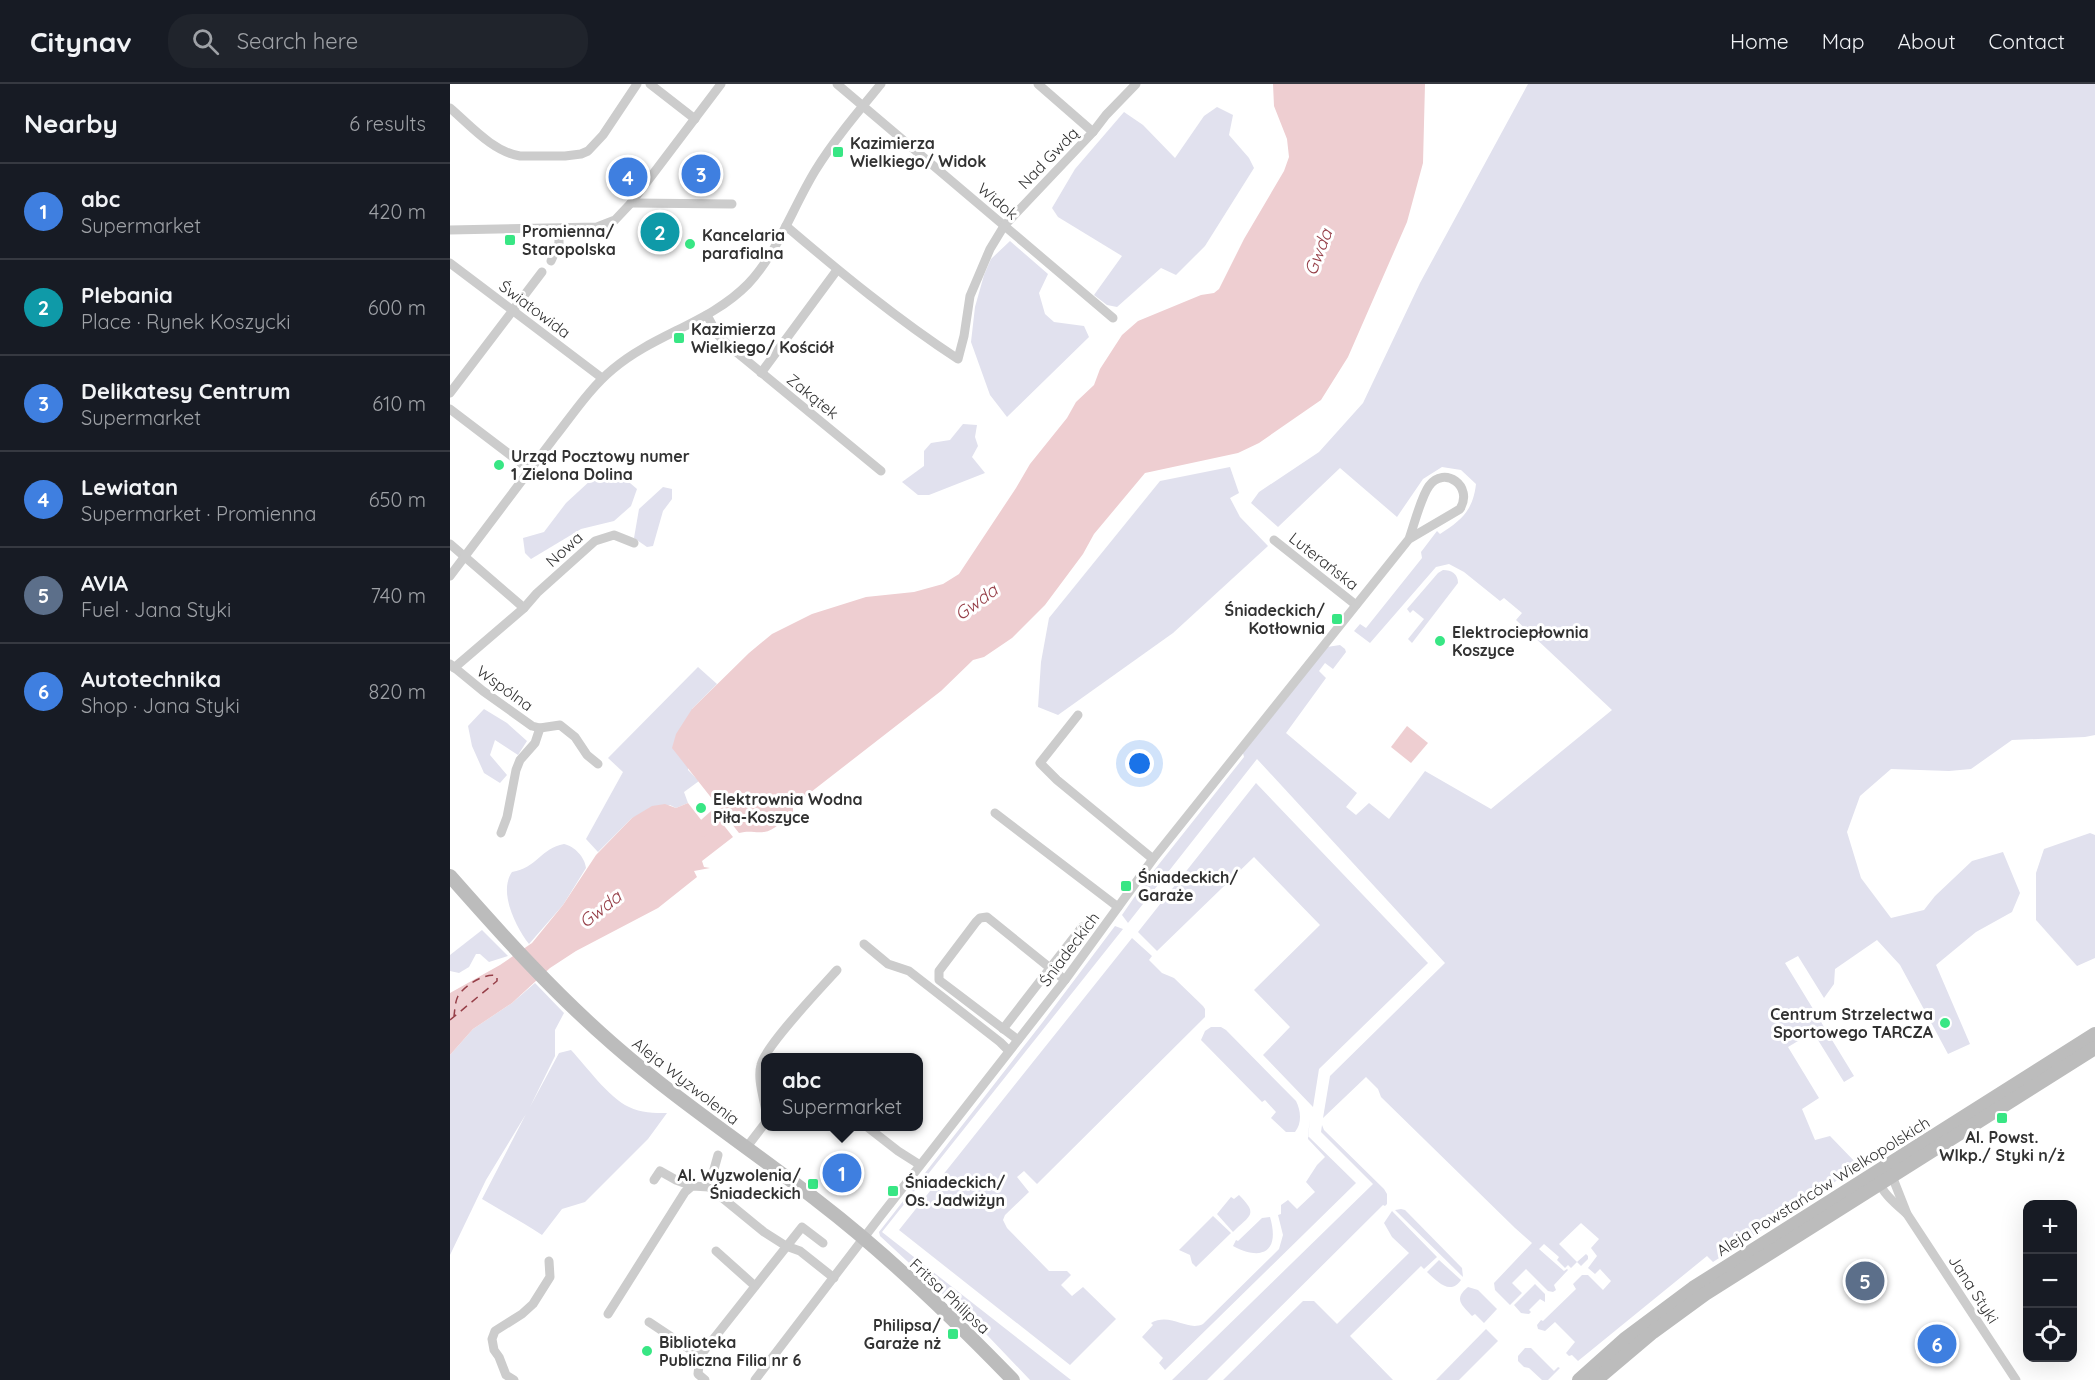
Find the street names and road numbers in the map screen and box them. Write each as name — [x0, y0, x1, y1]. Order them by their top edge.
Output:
street label: Nad Gwdą — [1014, 123, 1082, 193]
street label: Widok — [974, 178, 1022, 224]
street label: Światowida — [495, 276, 575, 342]
street label: Zakątek — [783, 369, 843, 423]
street label: Nowa — [541, 527, 587, 571]
street label: Luterańska — [1285, 528, 1363, 594]
street label: Wspólna — [473, 661, 537, 715]
street label: Śniadeckich — [1035, 908, 1103, 990]
street label: Aleja Wyzwolenia — [629, 1033, 743, 1129]
street label: Aleja Powstańców Wielkopolskich — [1713, 1112, 1933, 1260]
street label: Jana Styki — [1944, 1251, 2004, 1327]
street label: Fritsa Philipsa — [906, 1254, 994, 1338]

